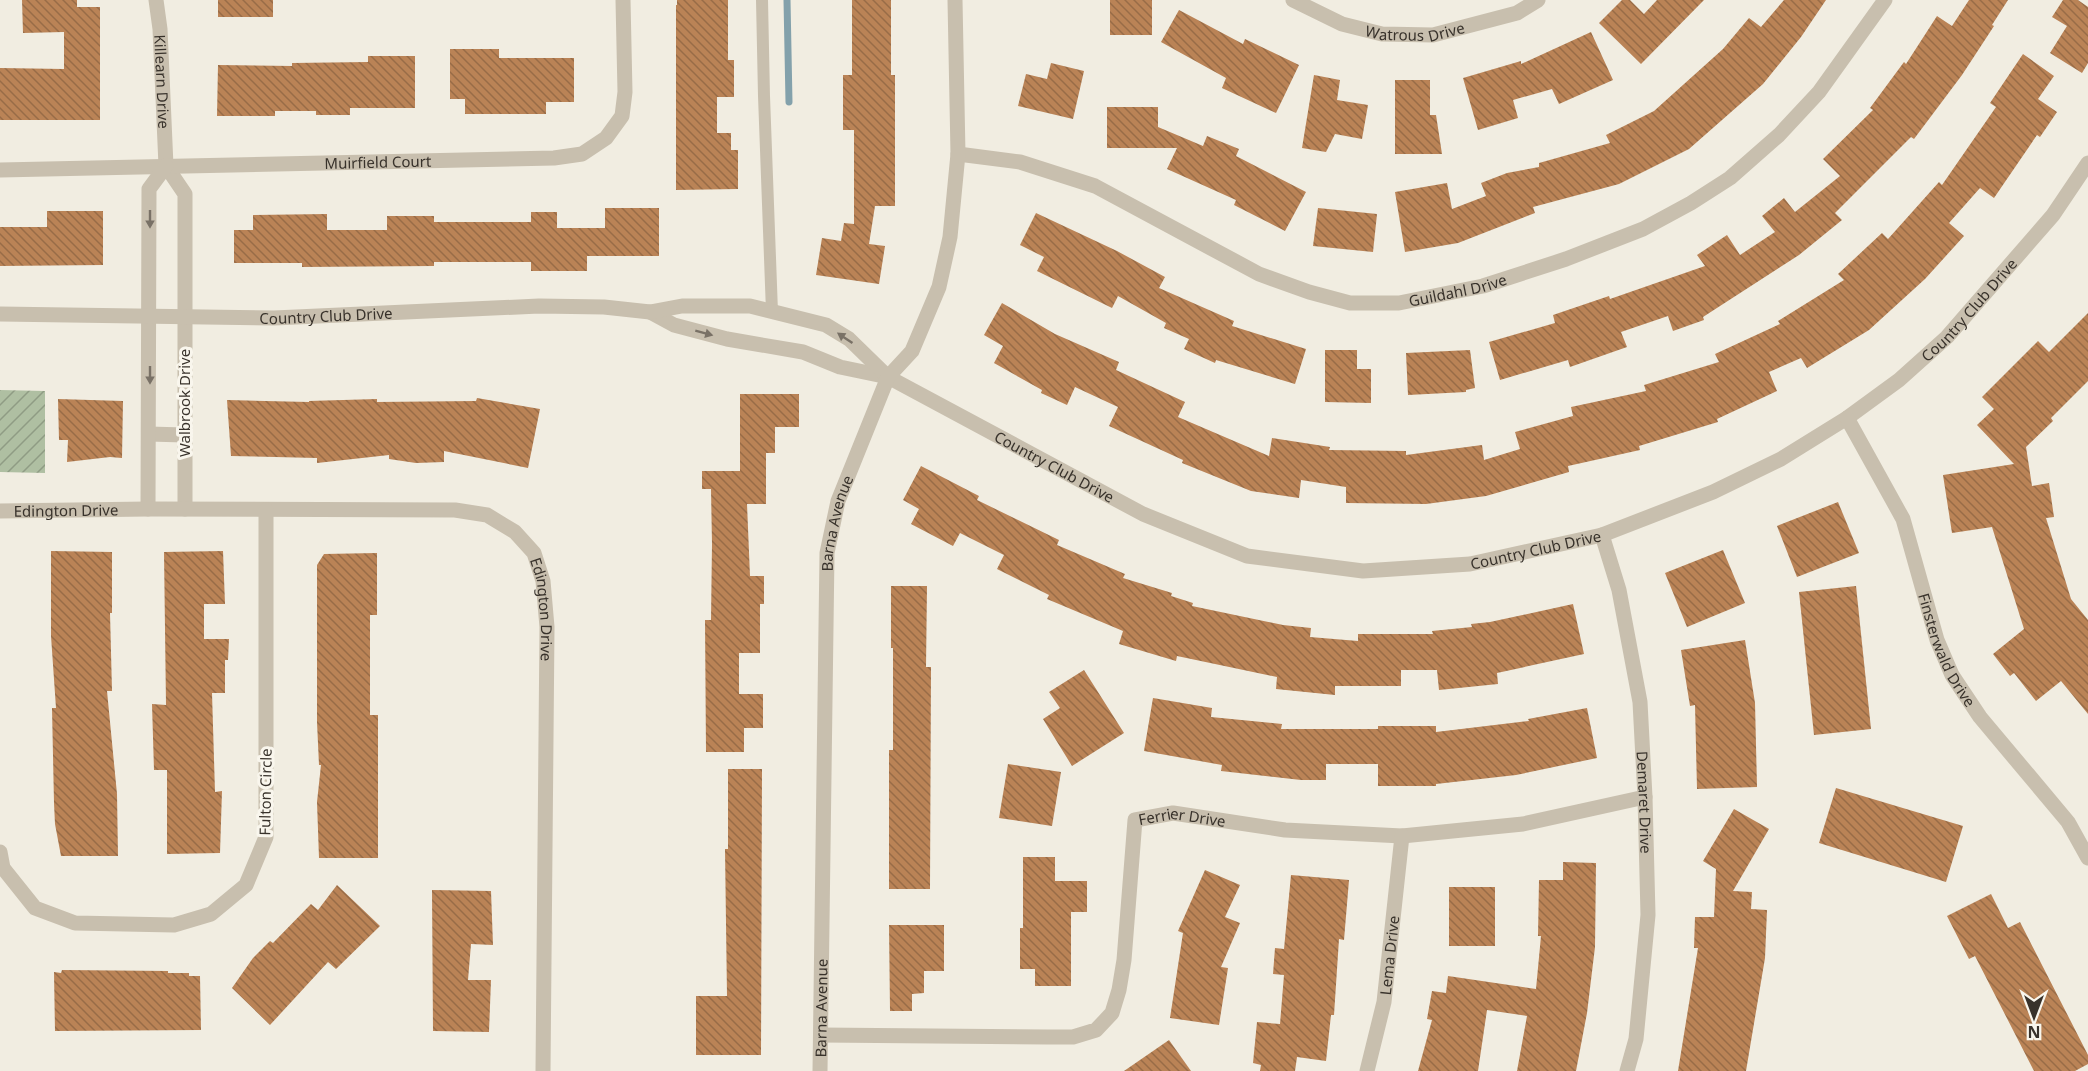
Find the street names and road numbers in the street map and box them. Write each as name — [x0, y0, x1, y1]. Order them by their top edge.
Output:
street label: Watrous Drive — [1363, 17, 1467, 46]
street label: Killearn Drive — [150, 34, 174, 129]
street label: Muirfield Court — [324, 151, 432, 173]
street label: Country Club Drive — [1917, 254, 2021, 366]
street label: Guildahl Drive — [1407, 269, 1509, 311]
street label: Country Club Drive — [259, 303, 393, 328]
street label: Walbrook Drive — [174, 349, 194, 457]
street label: Country Club Drive — [991, 426, 1118, 507]
street label: Barna Avenue — [817, 472, 857, 572]
street label: Edington Drive — [13, 499, 119, 521]
street label: Country Club Drive — [1468, 526, 1603, 574]
street label: Edington Drive — [526, 555, 557, 661]
street label: Finsterwald Drive — [1914, 591, 1980, 711]
street label: Fulton Circle — [254, 748, 276, 836]
street label: Demaret Drive — [1633, 751, 1656, 854]
street label: Ferrier Drive — [1137, 803, 1227, 831]
street label: Lema Drive — [1375, 915, 1403, 996]
street label: Barna Avenue — [810, 959, 832, 1057]

